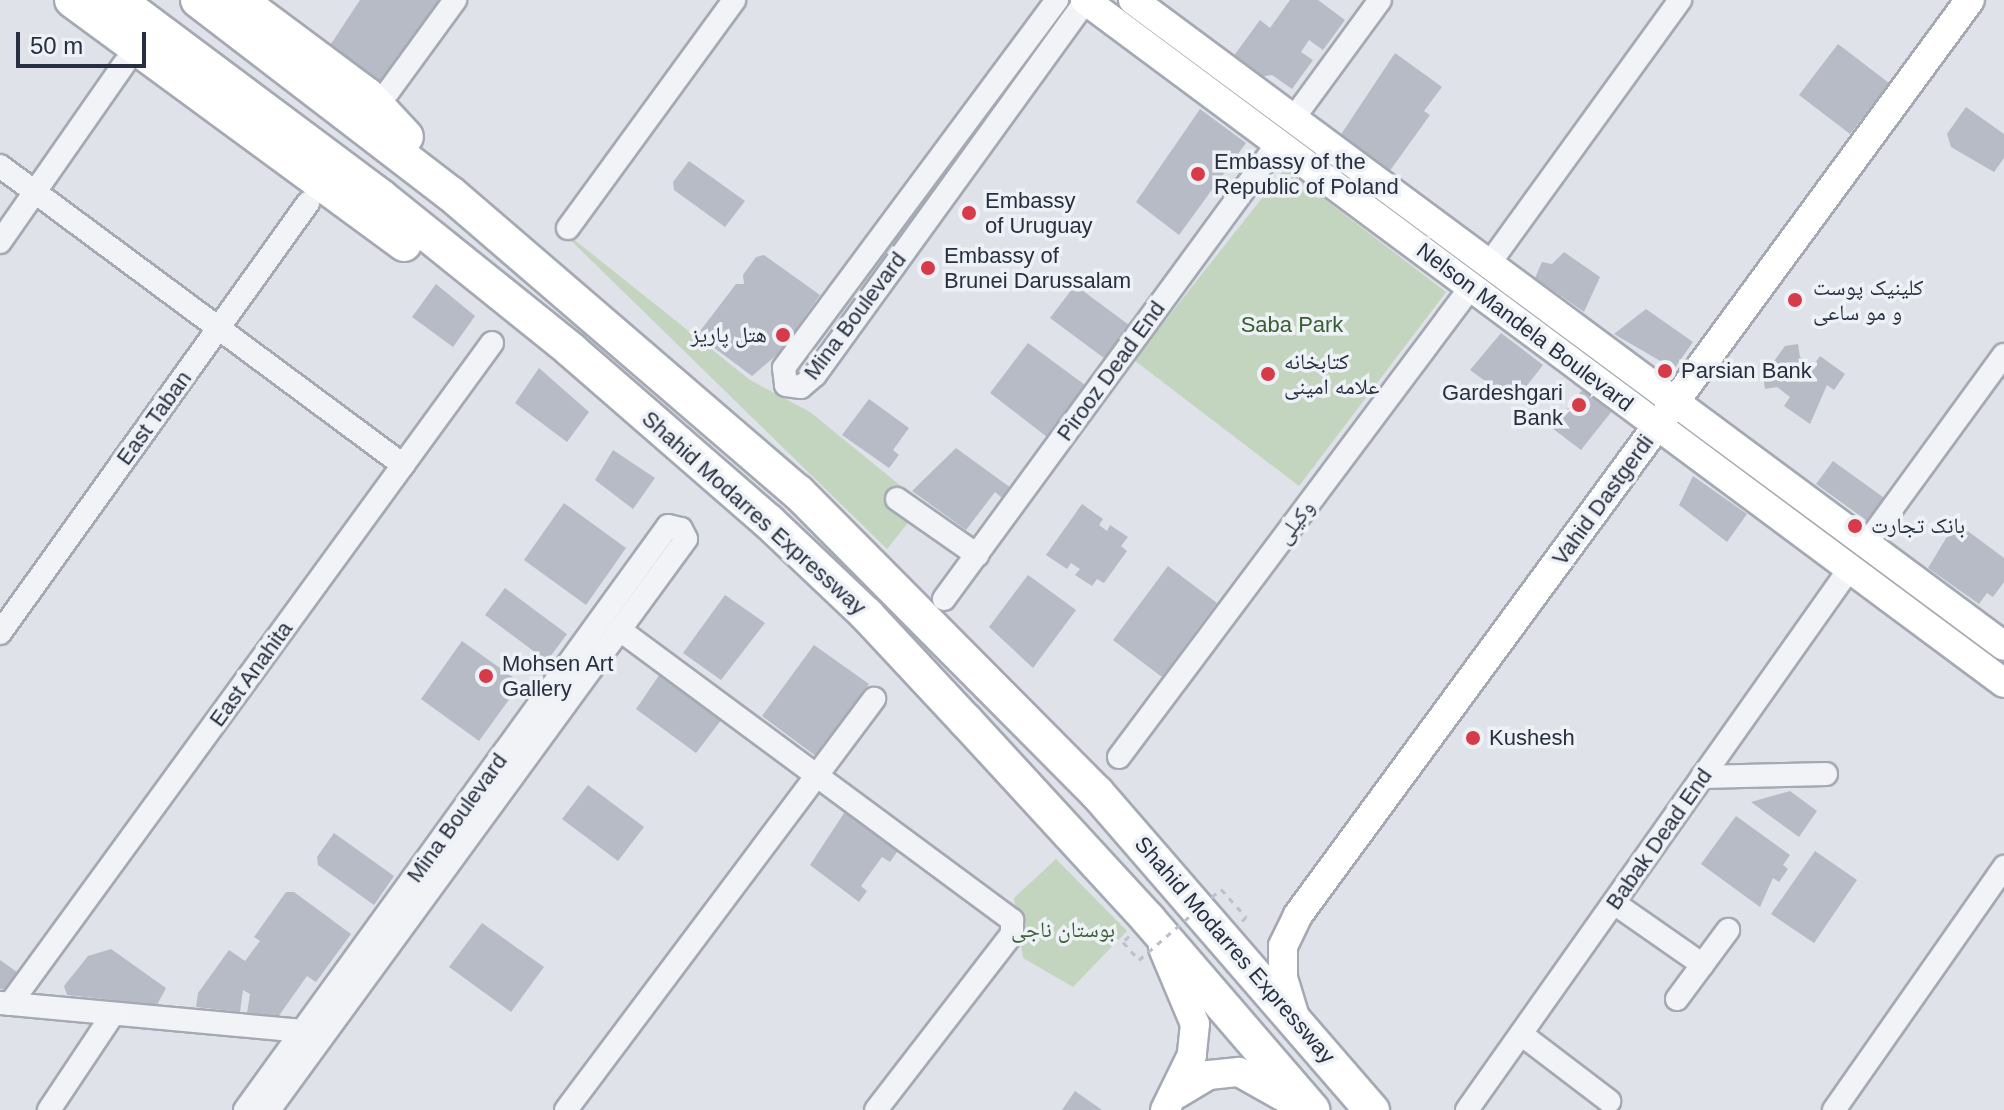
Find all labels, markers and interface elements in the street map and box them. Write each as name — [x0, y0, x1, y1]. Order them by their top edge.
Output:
scale bar — [20, 16, 150, 66]
text: 50 m — [30, 32, 83, 59]
place label: Embassy of the Republic of Poland — [1214, 148, 1399, 200]
marker: Embassy of the Republic of Poland — [1189, 165, 1207, 183]
place label: Embassy of Uruguay — [985, 187, 1093, 238]
marker: Embassy of Uruguay — [960, 204, 978, 222]
street label: Nelson Mandela Boulevard — [1412, 237, 1638, 417]
place label: Embassy of Brunei Darussalam — [944, 242, 1131, 294]
street label: Mina Boulevard — [798, 247, 912, 385]
marker: Embassy of Brunei Darussalam — [919, 259, 937, 277]
place label: کلینیک پوست و مو ساعی — [1813, 274, 1923, 326]
marker: کلینیک پوست و مو ساعی — [1784, 289, 1806, 311]
street label: Pirooz Dead End — [1051, 296, 1171, 446]
park label: Saba Park — [1241, 312, 1343, 338]
place label: هتل پاریز — [691, 322, 767, 348]
marker: هتل پاریز — [774, 326, 792, 344]
place label: کتابخانه علامه امینی — [1284, 348, 1379, 400]
place label: Parsian Bank — [1681, 358, 1812, 384]
marker: Parsian Bank — [1656, 362, 1674, 380]
marker: کتابخانه علامه امینی — [1259, 365, 1277, 383]
street label: East Taban — [111, 366, 197, 470]
place label: Gardeshgari Bank — [1442, 379, 1563, 430]
marker: Gardeshgari Bank — [1570, 396, 1588, 414]
street label: Shahid Modarres Expressway — [637, 405, 871, 621]
street label: Vahid Dastgerdi — [1547, 430, 1659, 570]
street label: وكيلی — [1270, 495, 1320, 549]
place label: بانک تجارت — [1871, 513, 1965, 539]
marker: بانک تجارت — [1846, 517, 1864, 535]
street label: East Anahita — [204, 616, 298, 732]
place label: Mohsen Art Gallery — [502, 650, 614, 702]
marker: Mohsen Art Gallery — [477, 667, 495, 685]
place label: Kushesh — [1489, 725, 1575, 751]
marker: Kushesh — [1464, 729, 1482, 747]
street label: Mina Boulevard — [401, 748, 513, 888]
street label: Babak Dead End — [1600, 763, 1718, 915]
street label: Shahid Modarres Expressway — [1129, 831, 1341, 1069]
park label: بوستان ناجی — [1011, 917, 1115, 943]

